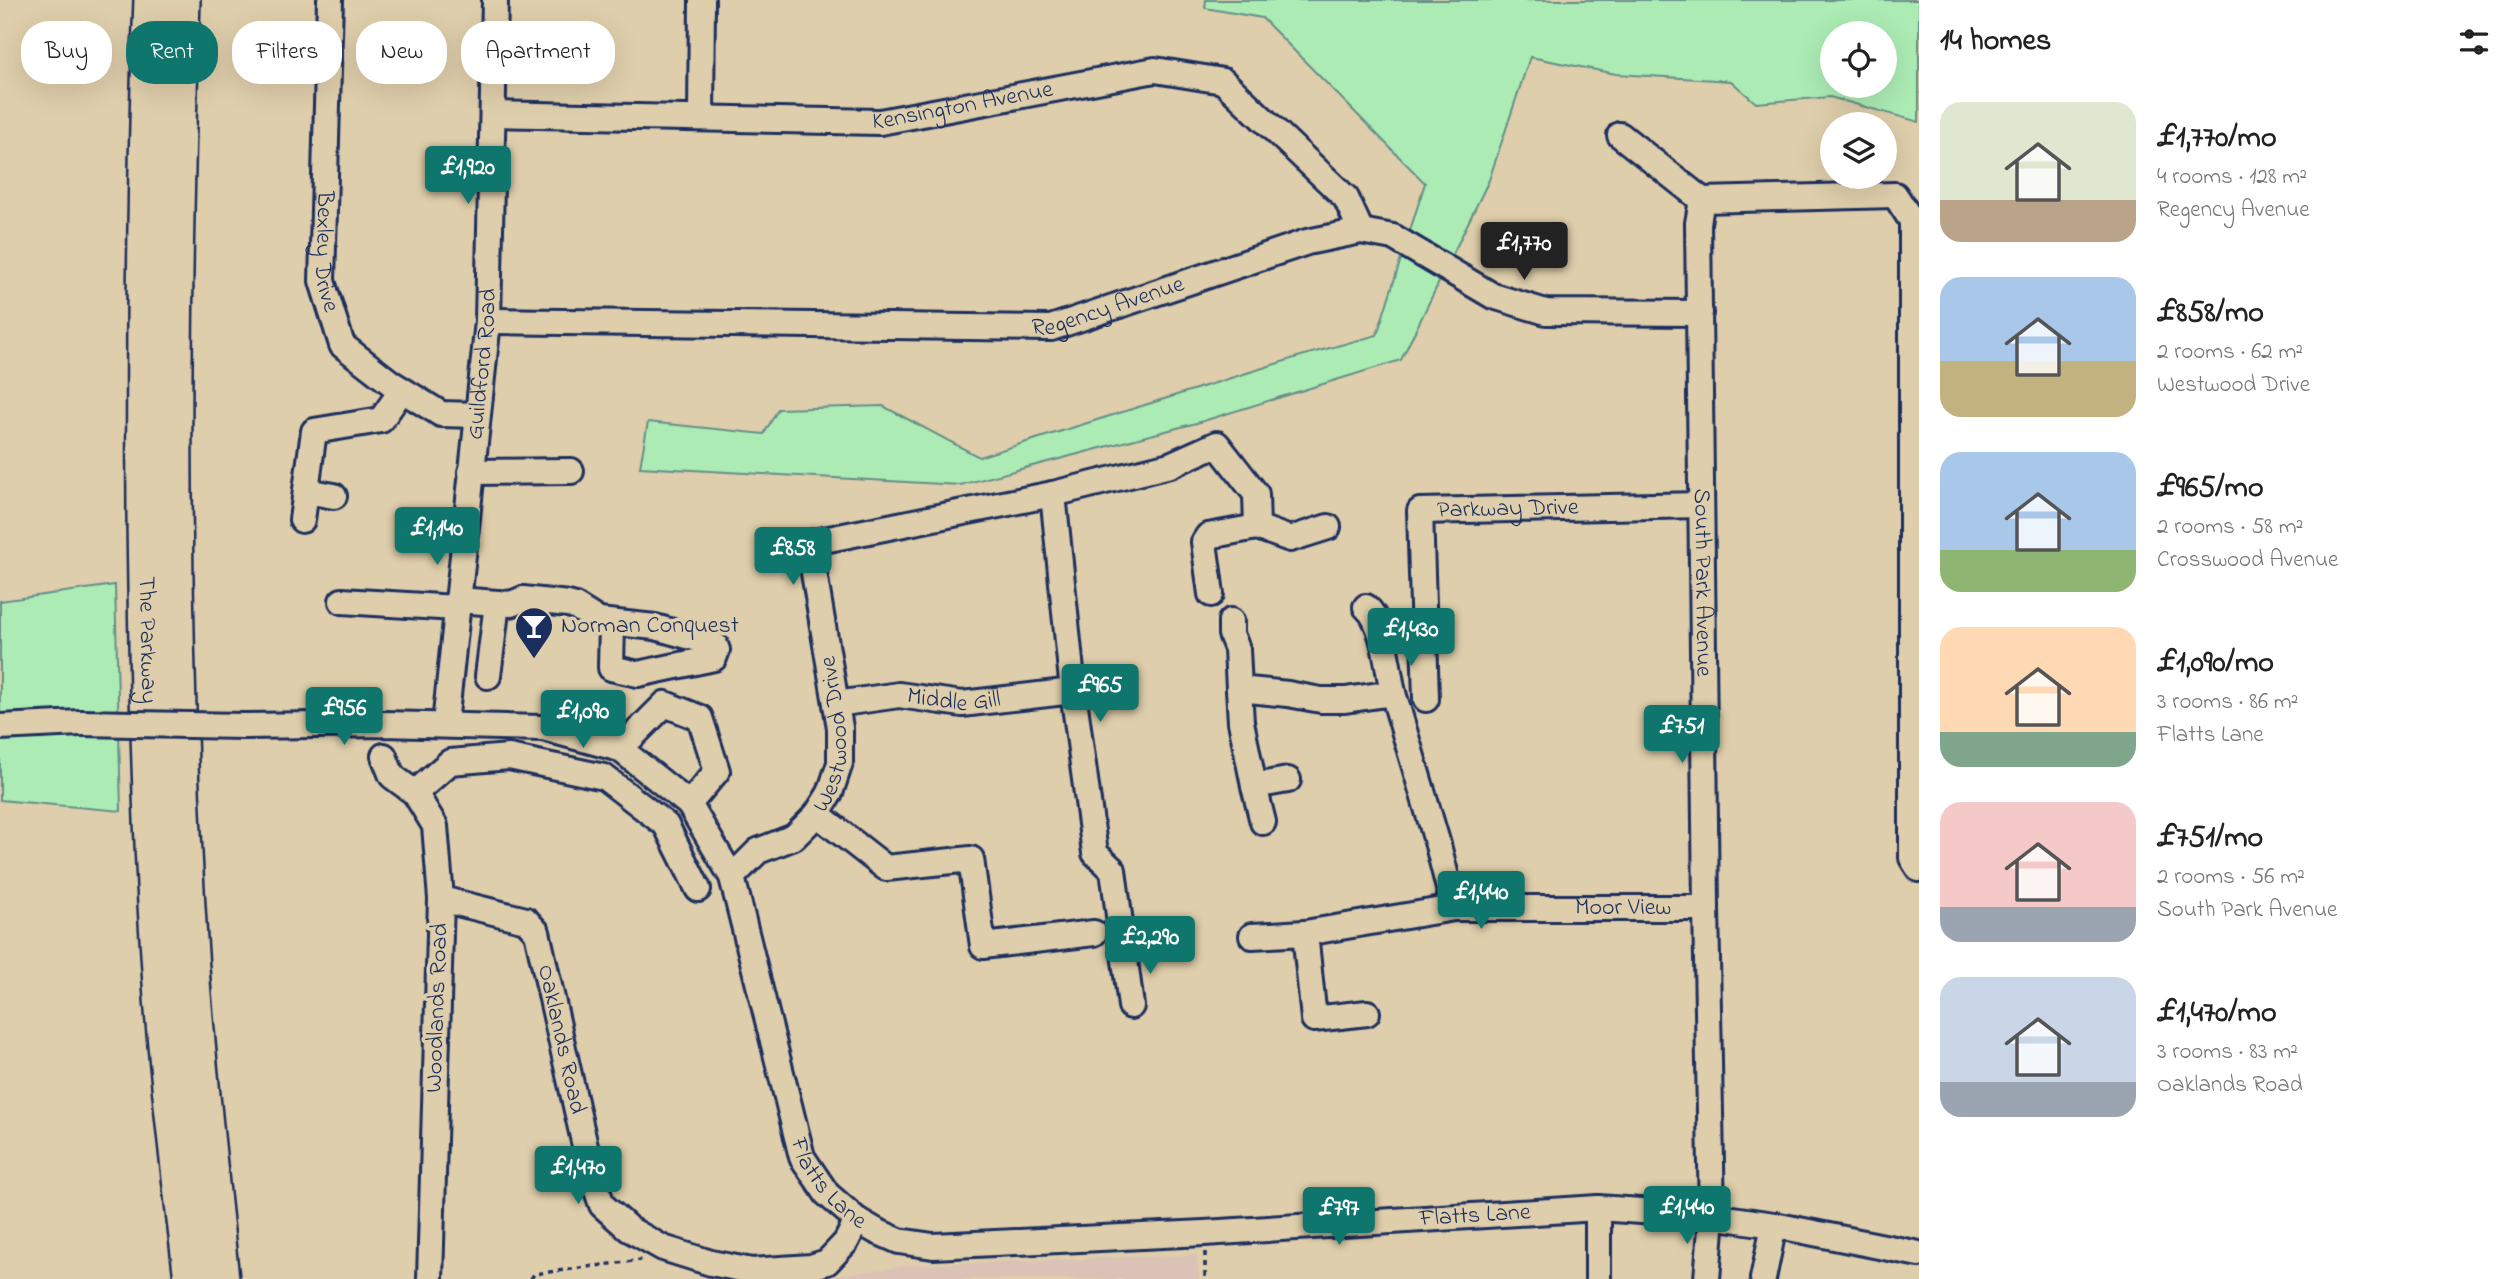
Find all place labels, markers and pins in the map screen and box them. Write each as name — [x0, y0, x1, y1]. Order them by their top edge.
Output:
pin: £1,920 — [411, 146, 525, 206]
pin: £1,770 — [1467, 222, 1581, 282]
pin: £1,140 — [380, 508, 494, 567]
pin: £858 — [752, 528, 834, 587]
bar icon: Norman Conquest — [513, 605, 555, 660]
pin: £1,430 — [1354, 608, 1468, 668]
place label: Norman Conquest — [561, 609, 739, 644]
pin: £965 — [1059, 664, 1141, 724]
pin: £956 — [303, 688, 385, 747]
pin: £1,090 — [526, 690, 640, 750]
pin: £751 — [1641, 706, 1723, 765]
pin: £1,440 — [1424, 872, 1538, 931]
pin: £2,290 — [1093, 916, 1207, 976]
pin: £1,470 — [521, 1146, 635, 1206]
pin: £1,440 — [1630, 1186, 1744, 1246]
pin: £797 — [1298, 1188, 1380, 1247]

